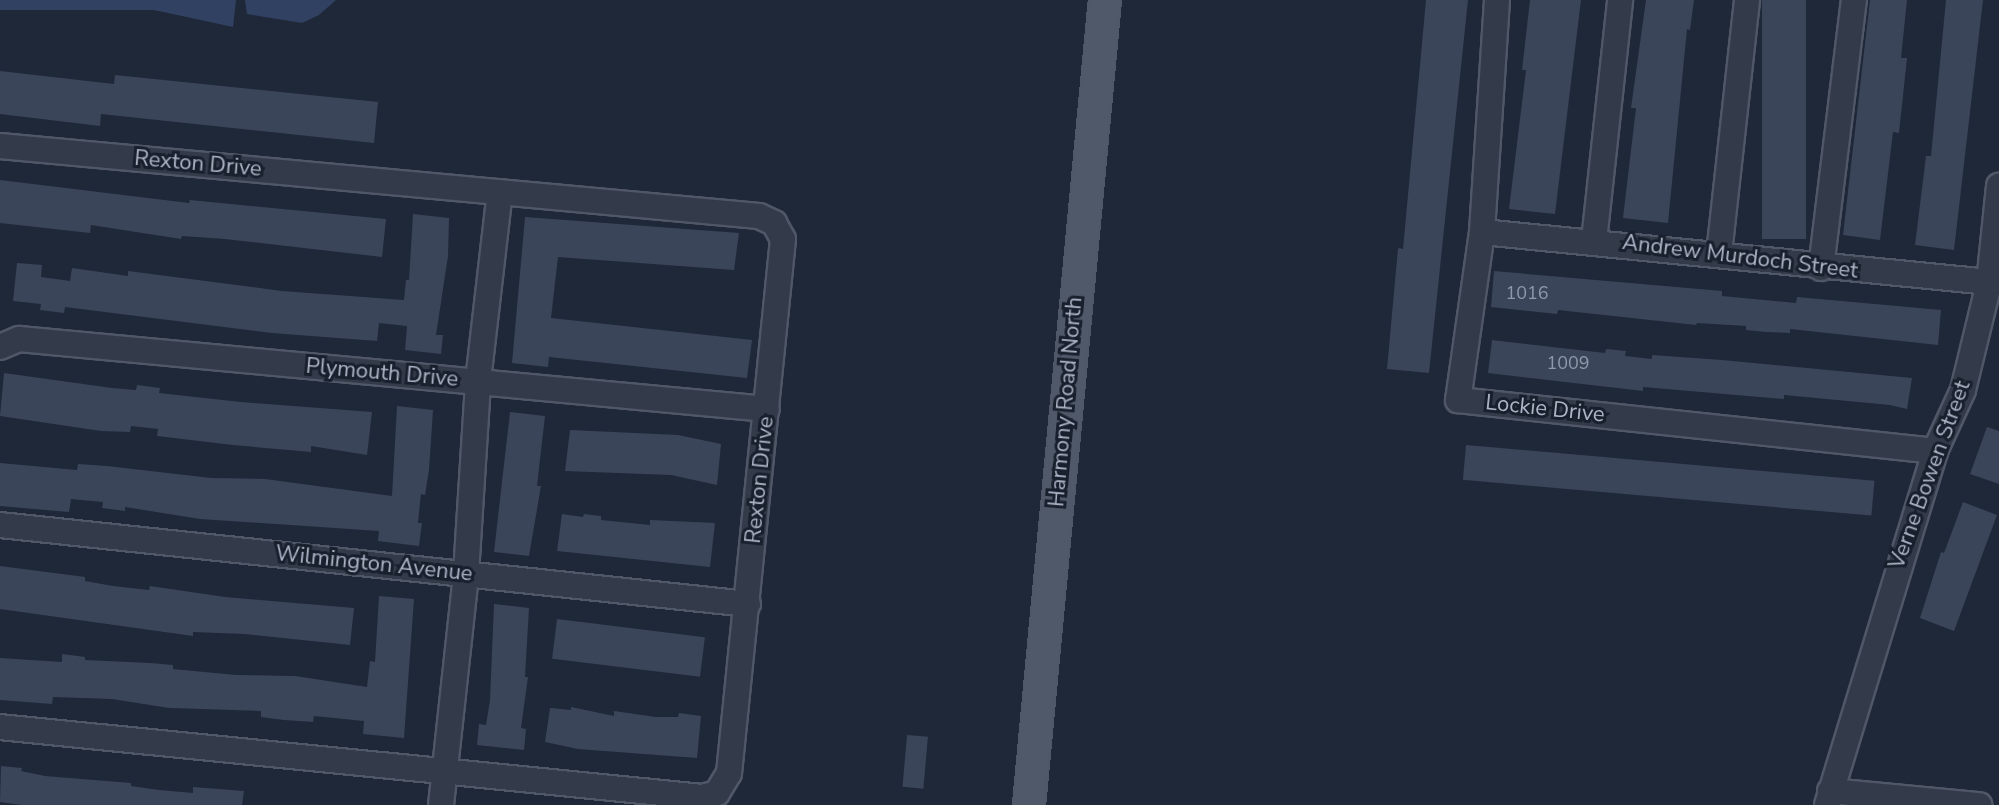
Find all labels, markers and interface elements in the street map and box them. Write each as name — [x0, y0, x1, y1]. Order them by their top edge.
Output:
street label: Rexton Drive — [133, 145, 263, 183]
street label: Andrew Murdoch Street — [1621, 229, 1859, 285]
house number: 1016 — [1505, 282, 1549, 304]
street label: Harmony Road North — [1044, 296, 1088, 508]
house number: 1009 — [1546, 352, 1590, 374]
street label: Plymouth Drive — [305, 353, 459, 393]
street label: Verne Bowen Street — [1884, 377, 1976, 573]
street label: Lockie Drive — [1484, 390, 1606, 428]
street label: Rexton Drive — [740, 415, 780, 545]
street label: Wilmington Avenue — [274, 541, 474, 587]

